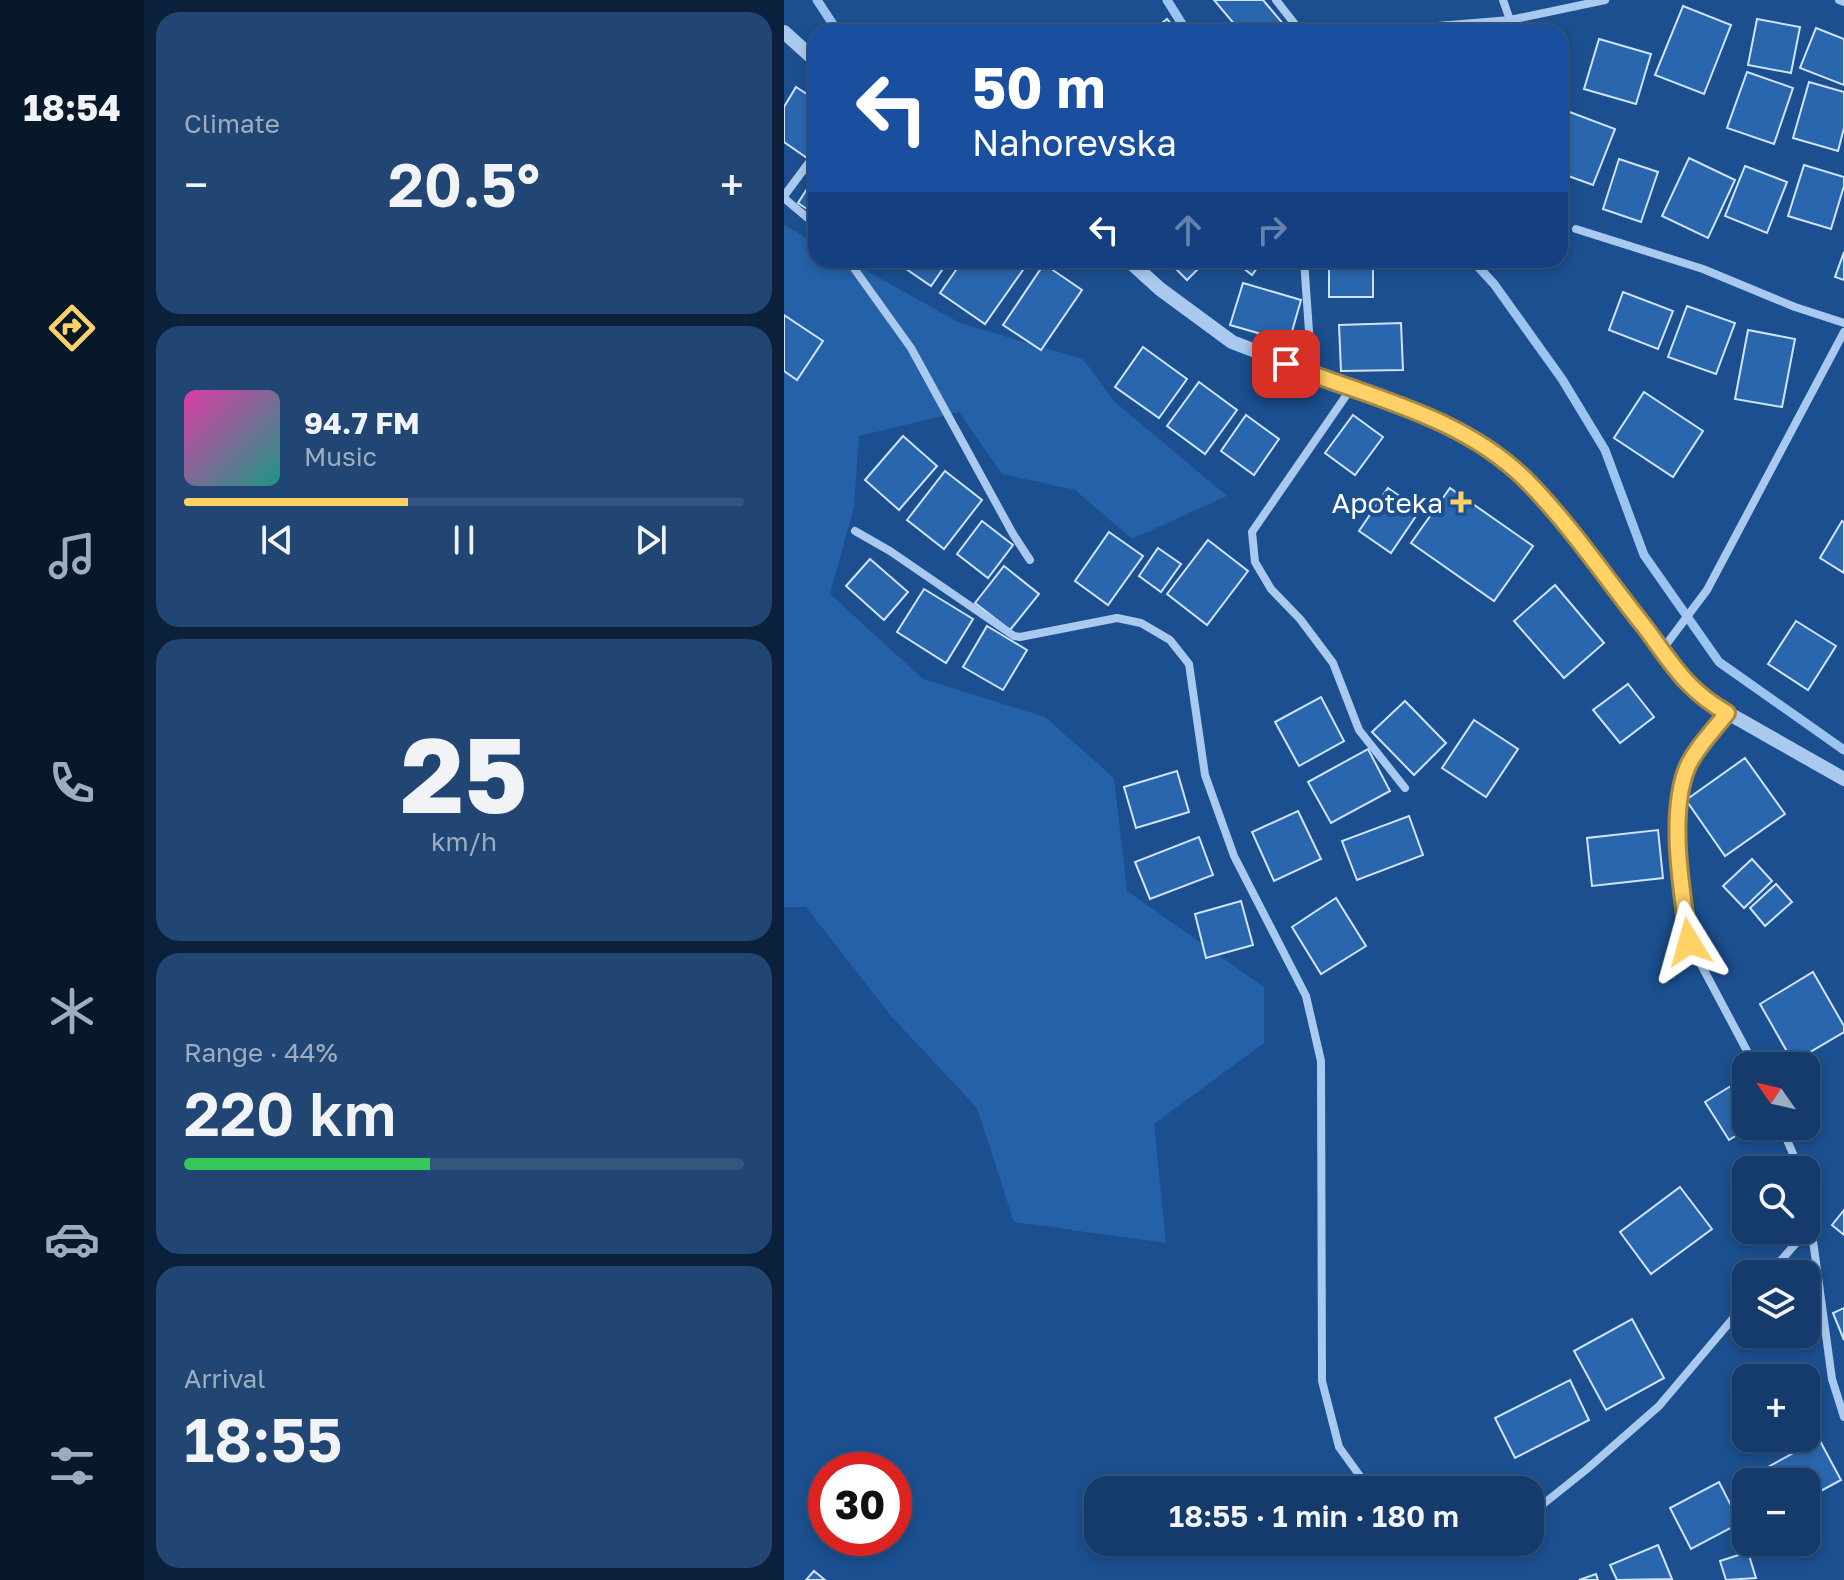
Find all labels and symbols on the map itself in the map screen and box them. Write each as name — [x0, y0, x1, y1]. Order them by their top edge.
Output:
pin — [1252, 330, 1320, 398]
place label: Apoteka — [1331, 486, 1443, 519]
marker: Apoteka — [1450, 491, 1472, 513]
position arrow — [1647, 900, 1731, 984]
north arrow — [1732, 1052, 1820, 1140]
speed limit sign: 30 — [808, 1452, 912, 1556]

